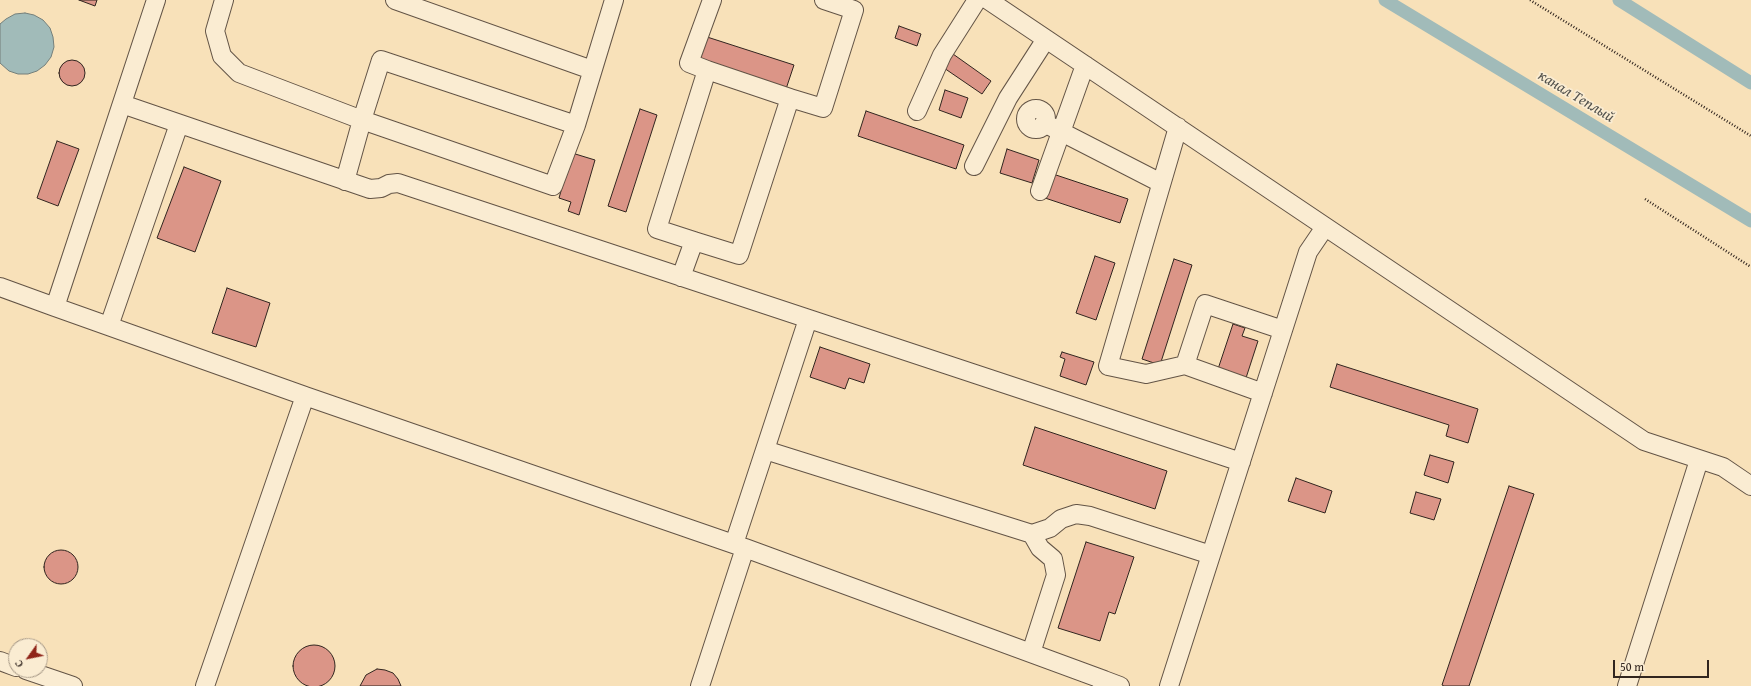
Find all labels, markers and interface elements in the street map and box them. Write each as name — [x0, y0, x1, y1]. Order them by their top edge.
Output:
water label: канал Теплый — [1535, 67, 1617, 127]
north arrow — [8, 638, 48, 678]
scale bar — [1615, 652, 1711, 678]
text: С — [10, 657, 27, 671]
text: 50 m — [1620, 658, 1644, 675]

